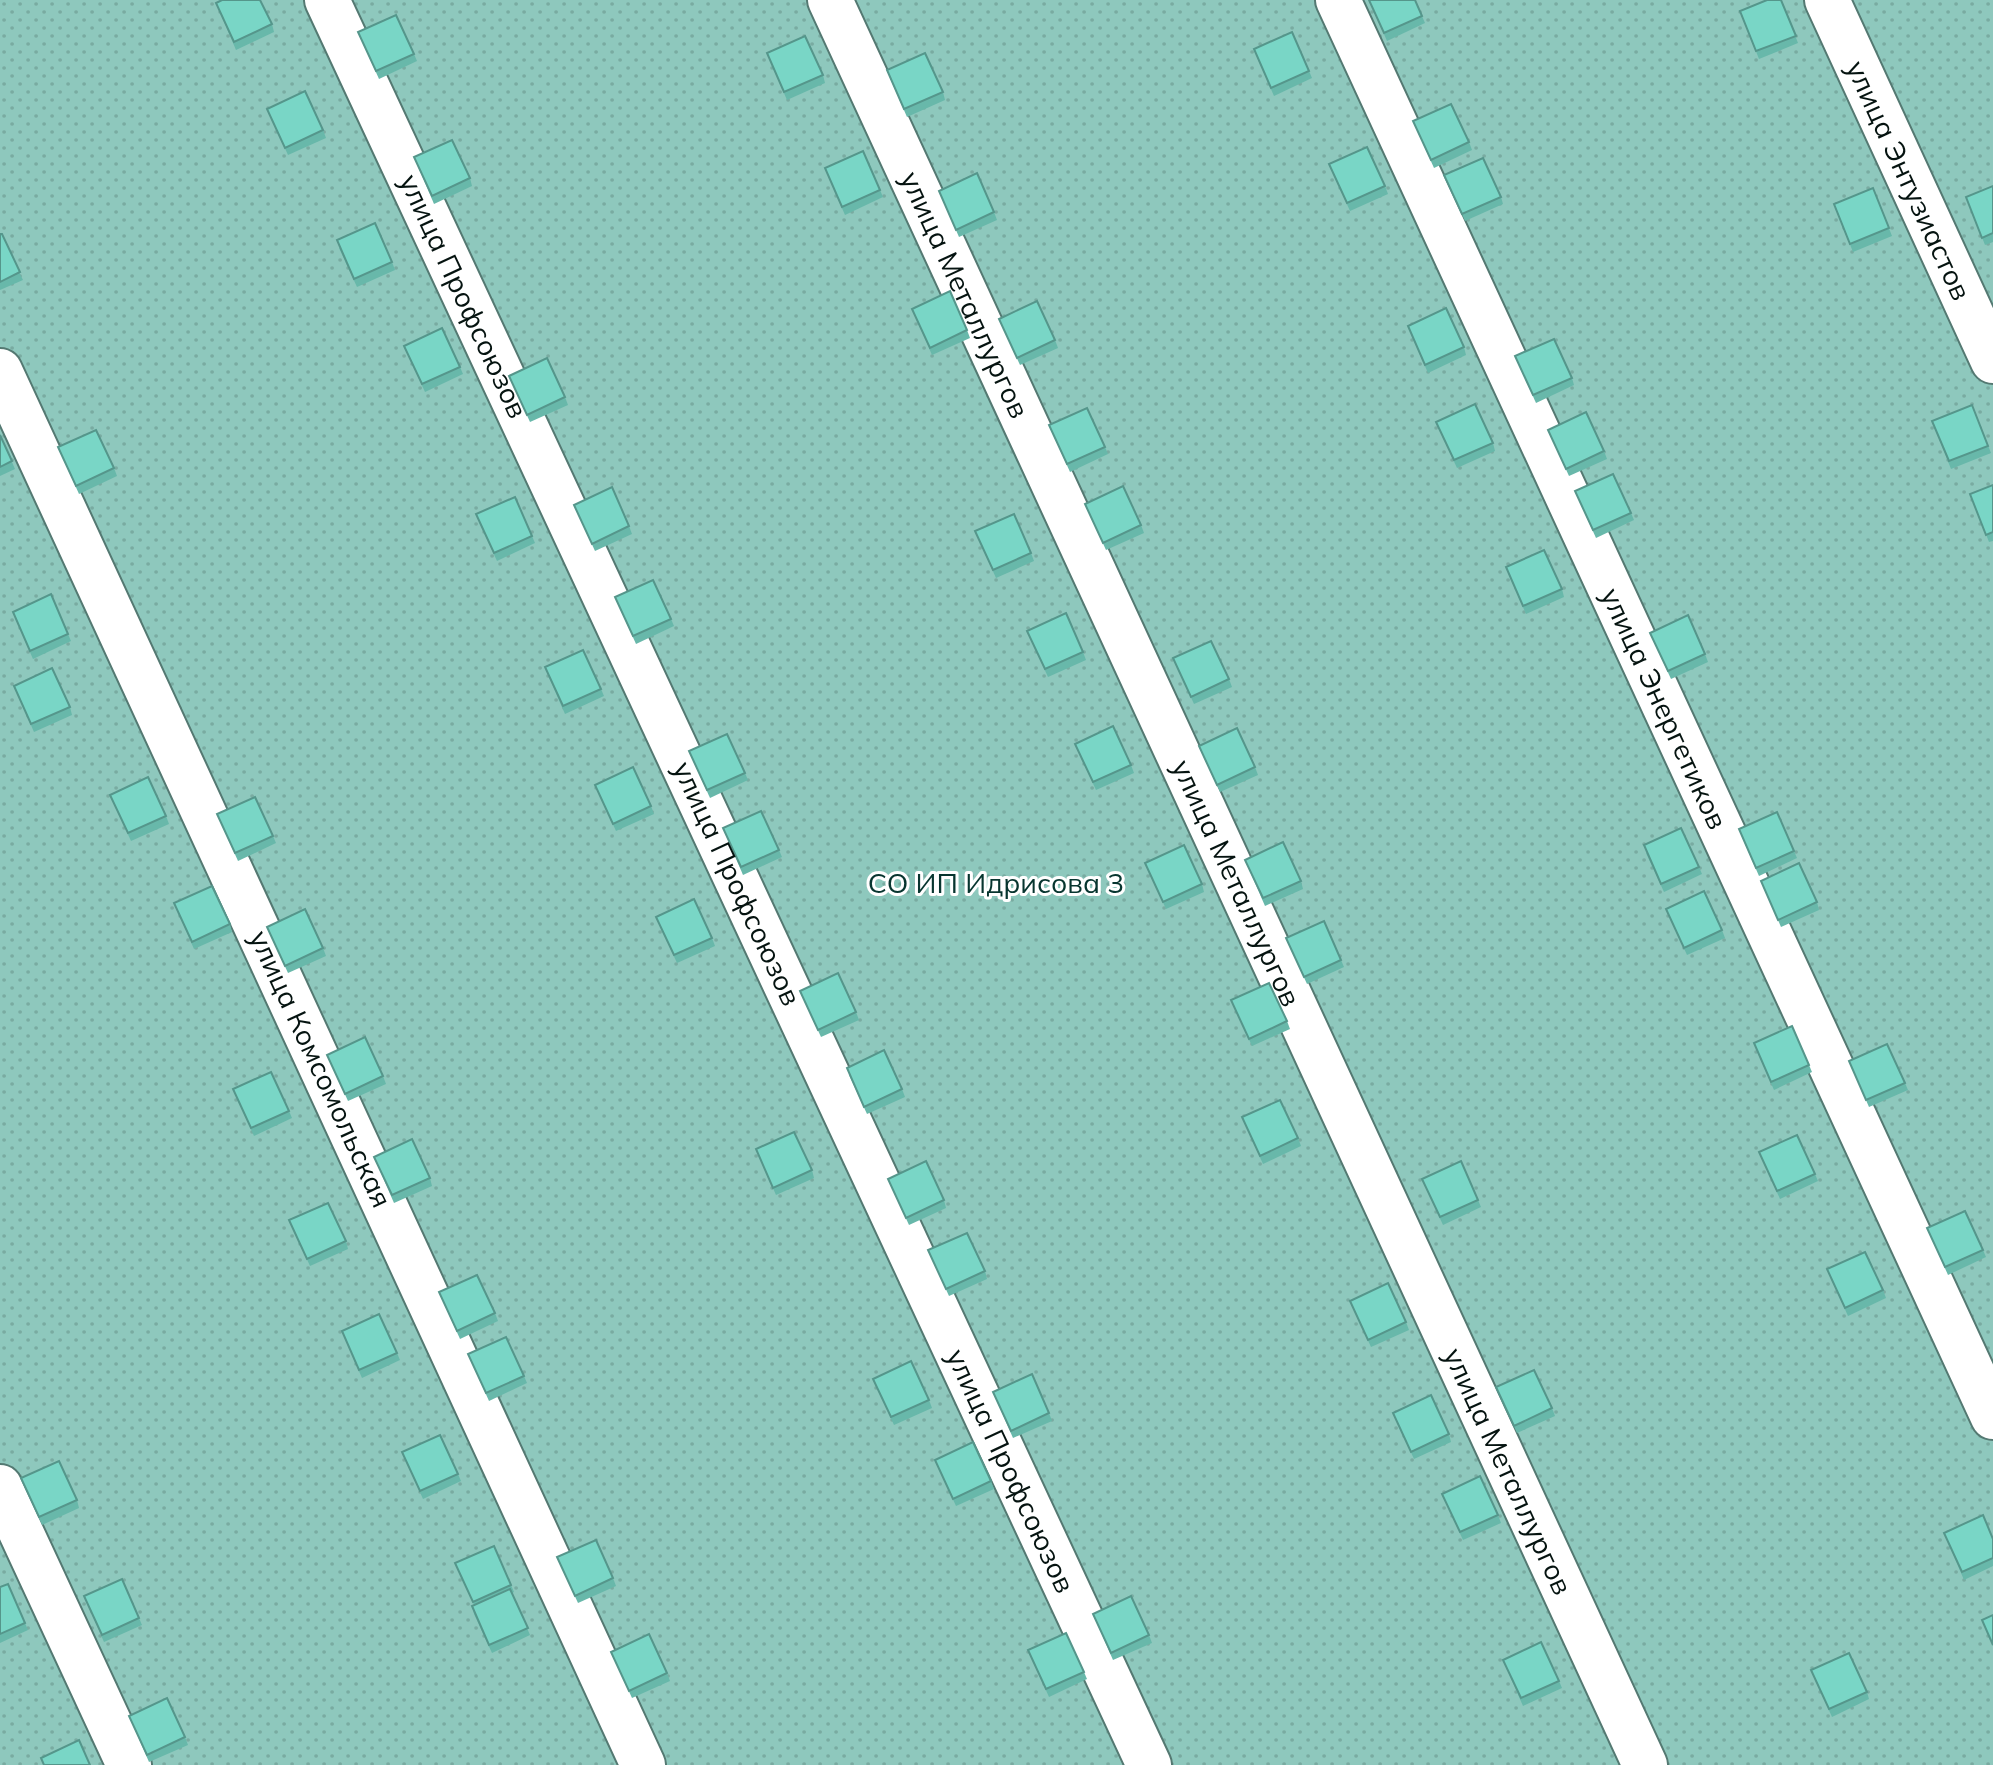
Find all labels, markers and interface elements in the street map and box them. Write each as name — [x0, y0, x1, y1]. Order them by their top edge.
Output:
street label: улица Энтузиастов — [1840, 55, 1980, 305]
street label: улица Металлургов — [894, 165, 1038, 423]
street label: улица Профсоюзов — [393, 168, 536, 423]
street label: улица Энергетиков — [1594, 582, 1736, 834]
street label: улица Металлургов — [1165, 754, 1310, 1011]
street label: улица Профсоюзов — [666, 755, 810, 1011]
park label: СО ИП Идрисова 3 — [868, 865, 1124, 900]
street label: улица Комсомольская — [243, 924, 401, 1212]
street label: улица Металлургов — [1437, 1342, 1581, 1600]
street label: улица Профсоюзов — [940, 1343, 1084, 1598]

